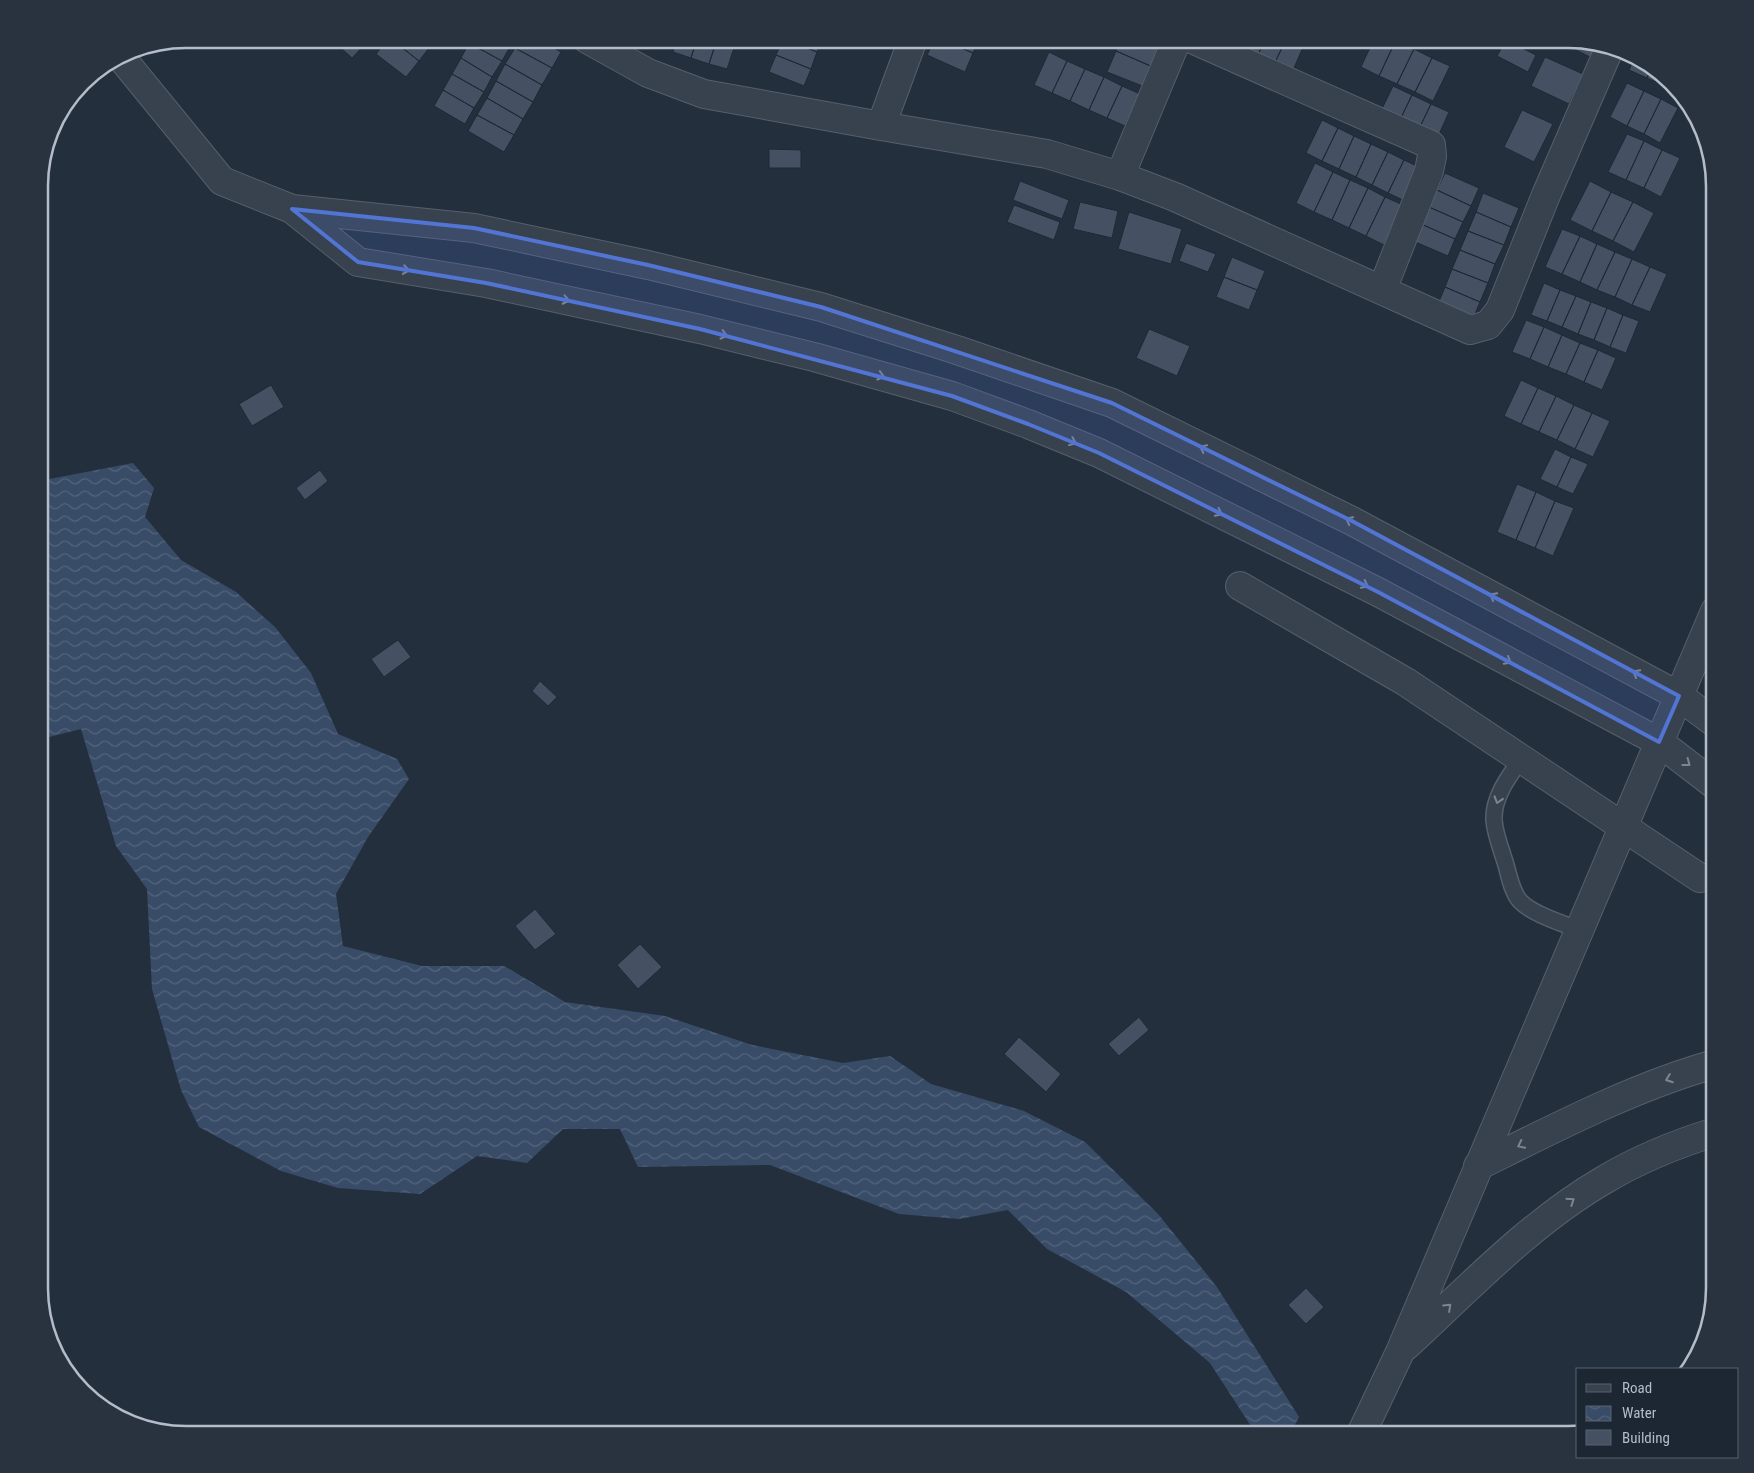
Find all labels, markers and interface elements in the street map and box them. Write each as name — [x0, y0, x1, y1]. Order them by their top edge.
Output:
one-way arrow — [402, 264, 410, 275]
one-way arrow — [561, 294, 570, 304]
one-way arrow — [720, 329, 729, 340]
one-way arrow — [877, 371, 885, 381]
one-way arrow — [1068, 436, 1077, 446]
one-way arrow — [1200, 445, 1209, 455]
one-way arrow — [1214, 506, 1223, 516]
one-way arrow — [1346, 516, 1355, 526]
one-way arrow — [1360, 579, 1369, 589]
one-way arrow — [1489, 592, 1498, 602]
one-way arrow — [1503, 655, 1512, 665]
one-way arrow — [1632, 669, 1641, 679]
one-way arrow — [1681, 758, 1690, 766]
one-way arrow — [1494, 795, 1504, 804]
one-way arrow — [1665, 1073, 1674, 1083]
one-way arrow — [1517, 1139, 1526, 1149]
one-way arrow — [1566, 1198, 1575, 1207]
one-way arrow — [1443, 1304, 1452, 1313]
legend — [1576, 1368, 1739, 1458]
text: Road — [1622, 1379, 1652, 1397]
text: Water — [1622, 1404, 1657, 1422]
text: Building — [1622, 1429, 1670, 1447]

